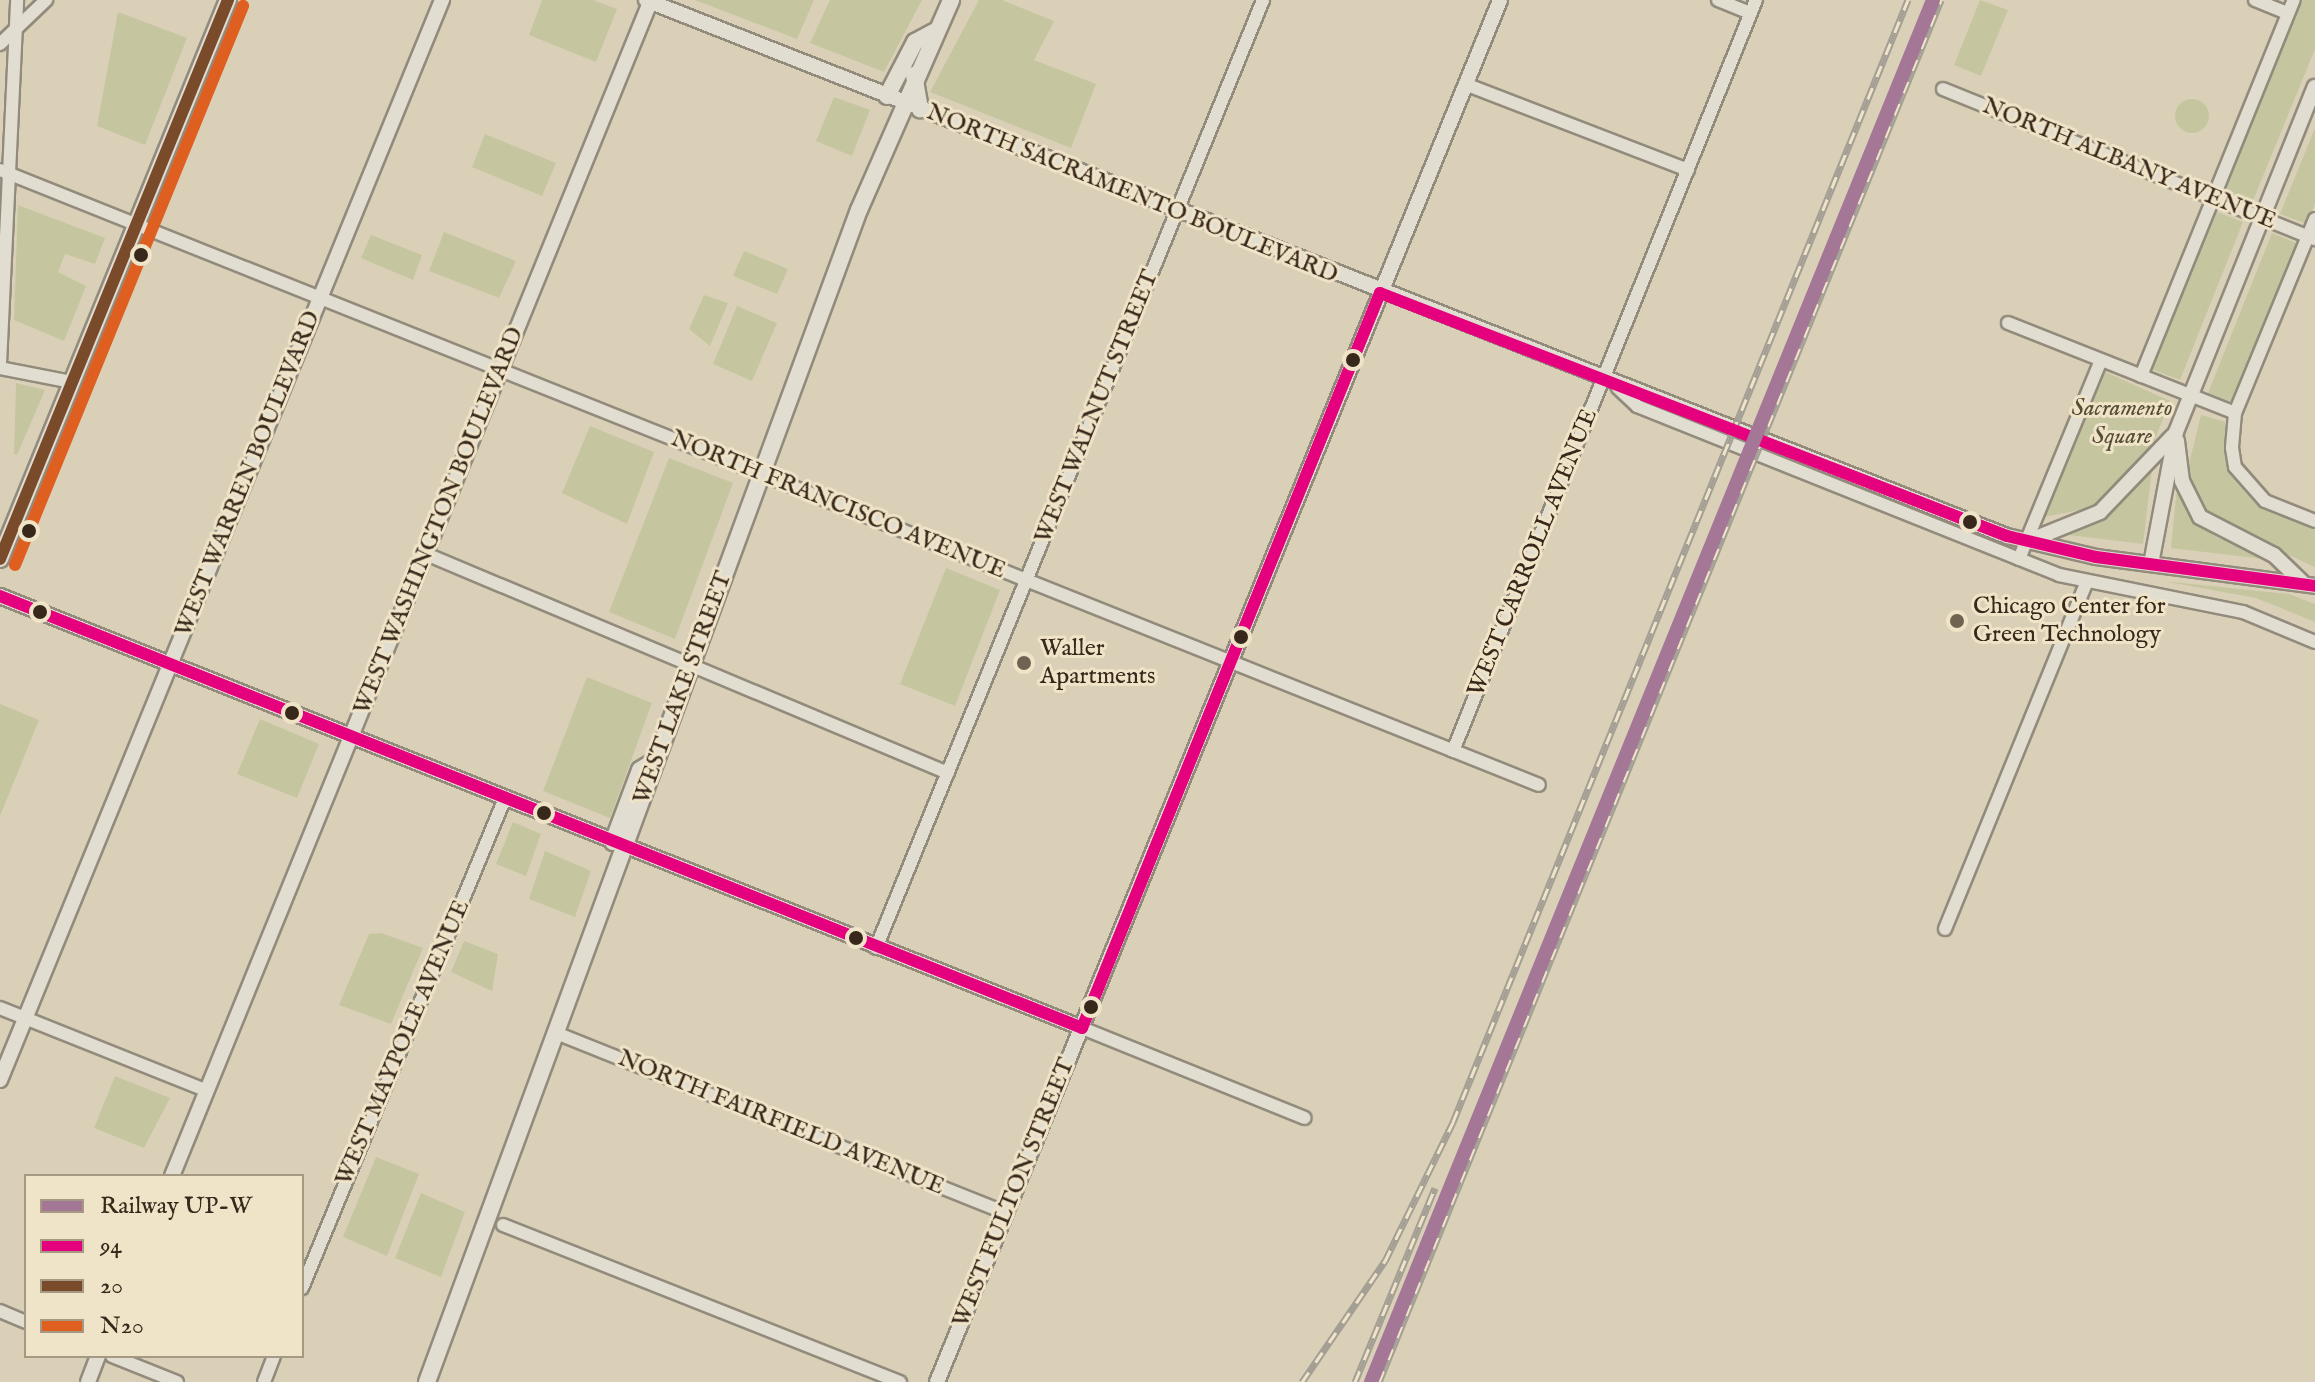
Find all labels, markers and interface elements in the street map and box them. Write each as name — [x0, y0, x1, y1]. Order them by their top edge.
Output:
street label: NORTH ALBANY AVENUE — [1978, 92, 2280, 236]
street label: NORTH SACRAMENTO BOULEVARD — [922, 98, 1342, 290]
unlabelled marker — [133, 247, 149, 263]
street label: WEST WALNUT STREET — [1029, 266, 1165, 548]
street label: WEST WARREN BOULEVARD — [169, 307, 327, 641]
street label: WEST WASHINGTON BOULEVARD — [348, 323, 530, 719]
unlabelled marker — [1345, 352, 1361, 368]
park label: Sacramento Square — [2071, 395, 2173, 451]
street label: WEST CARROLL AVENUE — [1462, 405, 1604, 701]
street label: NORTH FRANCISCO AVENUE — [666, 424, 1010, 586]
unlabelled marker — [1962, 514, 1978, 530]
unlabelled marker — [21, 523, 37, 539]
street label: WEST LAKE STREET — [627, 568, 739, 808]
place label: Chicago Center for Green Technology — [1973, 593, 2165, 649]
unlabelled marker — [32, 604, 48, 620]
marker: Chicago Center for Green Technology — [1948, 612, 1966, 630]
unlabelled marker — [1233, 629, 1249, 645]
place label: Waller Apartments — [1040, 635, 1156, 691]
marker: Waller Apartments — [1015, 654, 1033, 672]
unlabelled marker — [284, 705, 300, 721]
unlabelled marker — [536, 805, 552, 821]
street label: WEST MAYPOLE AVENUE — [330, 896, 476, 1190]
unlabelled marker — [848, 930, 864, 946]
unlabelled marker — [1083, 999, 1099, 1015]
street label: NORTH FAIRFIELD AVENUE — [614, 1044, 948, 1202]
street label: WEST FULTON STREET — [947, 1054, 1081, 1332]
legend — [24, 1174, 304, 1358]
text: Railway UP-W — [100, 1191, 252, 1222]
text: 94 — [100, 1231, 122, 1262]
text: 20 — [100, 1271, 123, 1302]
text: N20 — [100, 1311, 144, 1342]

